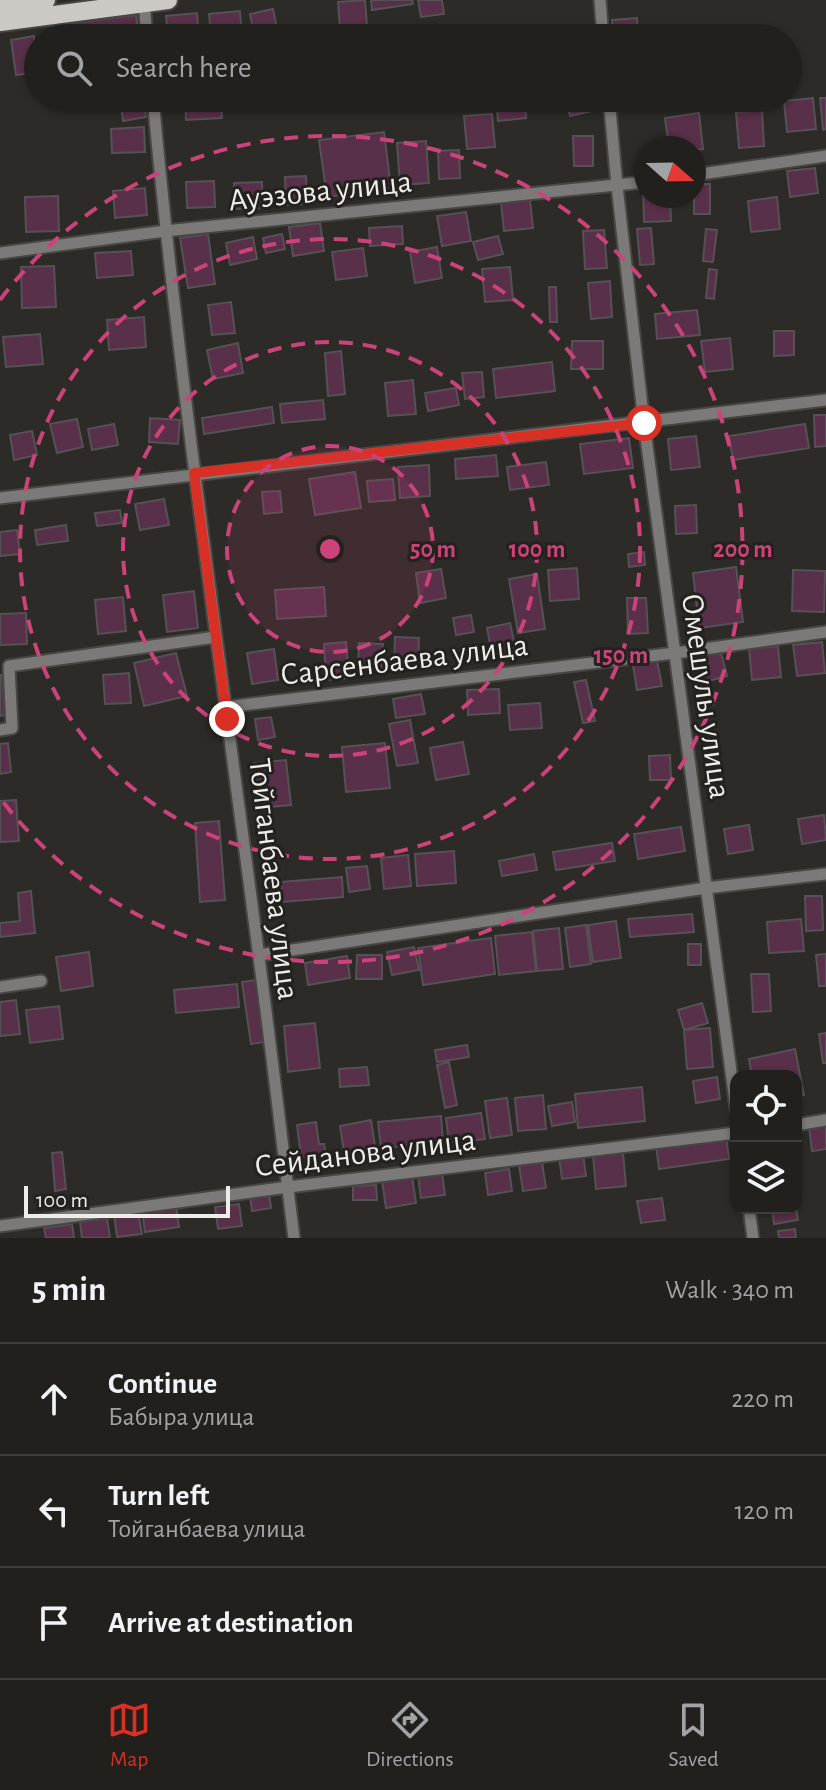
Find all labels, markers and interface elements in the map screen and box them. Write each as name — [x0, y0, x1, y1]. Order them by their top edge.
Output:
search box — [24, 24, 802, 112]
icon: search — [52, 46, 96, 90]
text: Search here — [116, 53, 252, 83]
north arrow — [634, 136, 706, 208]
street label: Ауэзова улица — [227, 165, 414, 217]
route start — [626, 405, 662, 441]
centre of rings — [316, 535, 344, 563]
text: 50 m — [410, 538, 456, 562]
text: 100 m — [509, 538, 565, 562]
text: 200 m — [713, 538, 773, 562]
street label: Омешулы улица — [676, 591, 736, 801]
street label: Сарсенбаева улица — [278, 629, 530, 691]
text: 150 m — [594, 644, 648, 668]
route end — [209, 701, 245, 737]
street label: Тойганбаева улица — [243, 757, 305, 1002]
map controls — [730, 1070, 802, 1214]
button: locate — [730, 1070, 802, 1142]
street label: Сейданова улица — [253, 1124, 478, 1182]
button: layers — [730, 1142, 802, 1214]
scale bar — [24, 1182, 230, 1218]
text: 100 m — [36, 1189, 88, 1211]
text: 5 min — [32, 1273, 106, 1307]
text: Walk · 340 m — [665, 1277, 794, 1303]
text: Continue — [108, 1369, 217, 1399]
icon: ahead — [32, 1377, 76, 1421]
text: 220 m — [732, 1386, 794, 1412]
text: Бабыра улица — [108, 1404, 254, 1430]
text: Turn left — [108, 1481, 209, 1511]
icon: left — [32, 1489, 76, 1533]
text: 120 m — [734, 1498, 794, 1524]
text: Тойганбаева улица — [108, 1516, 305, 1542]
icon: arrive — [32, 1601, 76, 1645]
text: Arrive at destination — [108, 1608, 354, 1638]
tab: Map — [107, 1698, 151, 1772]
tab: Directions — [366, 1698, 454, 1772]
tab: Saved — [668, 1698, 719, 1772]

